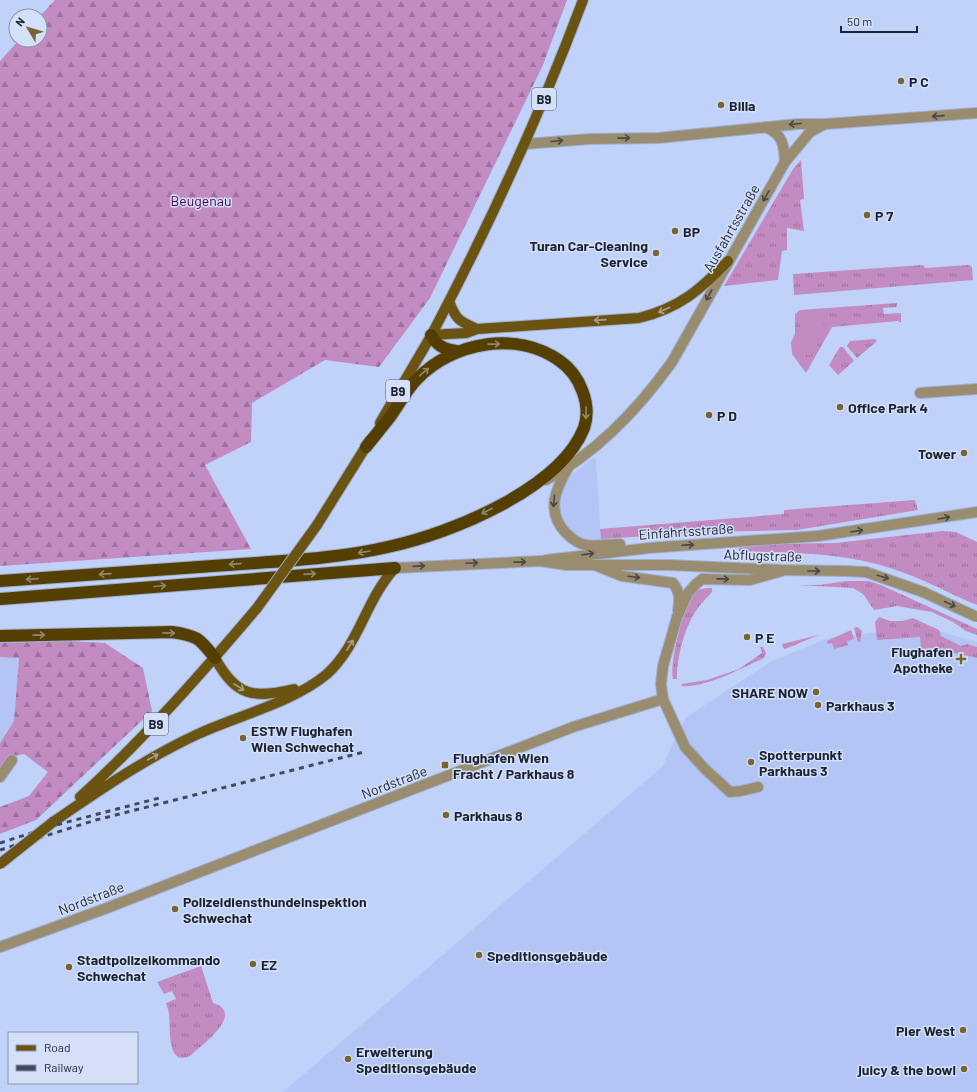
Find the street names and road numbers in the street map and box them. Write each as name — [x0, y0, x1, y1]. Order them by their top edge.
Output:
road number: B9 — [532, 88, 556, 110]
street label: Ausfahrtsstraße — [699, 181, 763, 275]
road number: B9 — [386, 380, 410, 402]
street label: Einfahrtsstraße — [638, 519, 734, 543]
street label: Abflugstraße — [723, 545, 803, 565]
road number: B9 — [144, 713, 168, 735]
street label: Nordstraße — [359, 762, 429, 802]
street label: Nordstraße — [56, 878, 126, 918]

